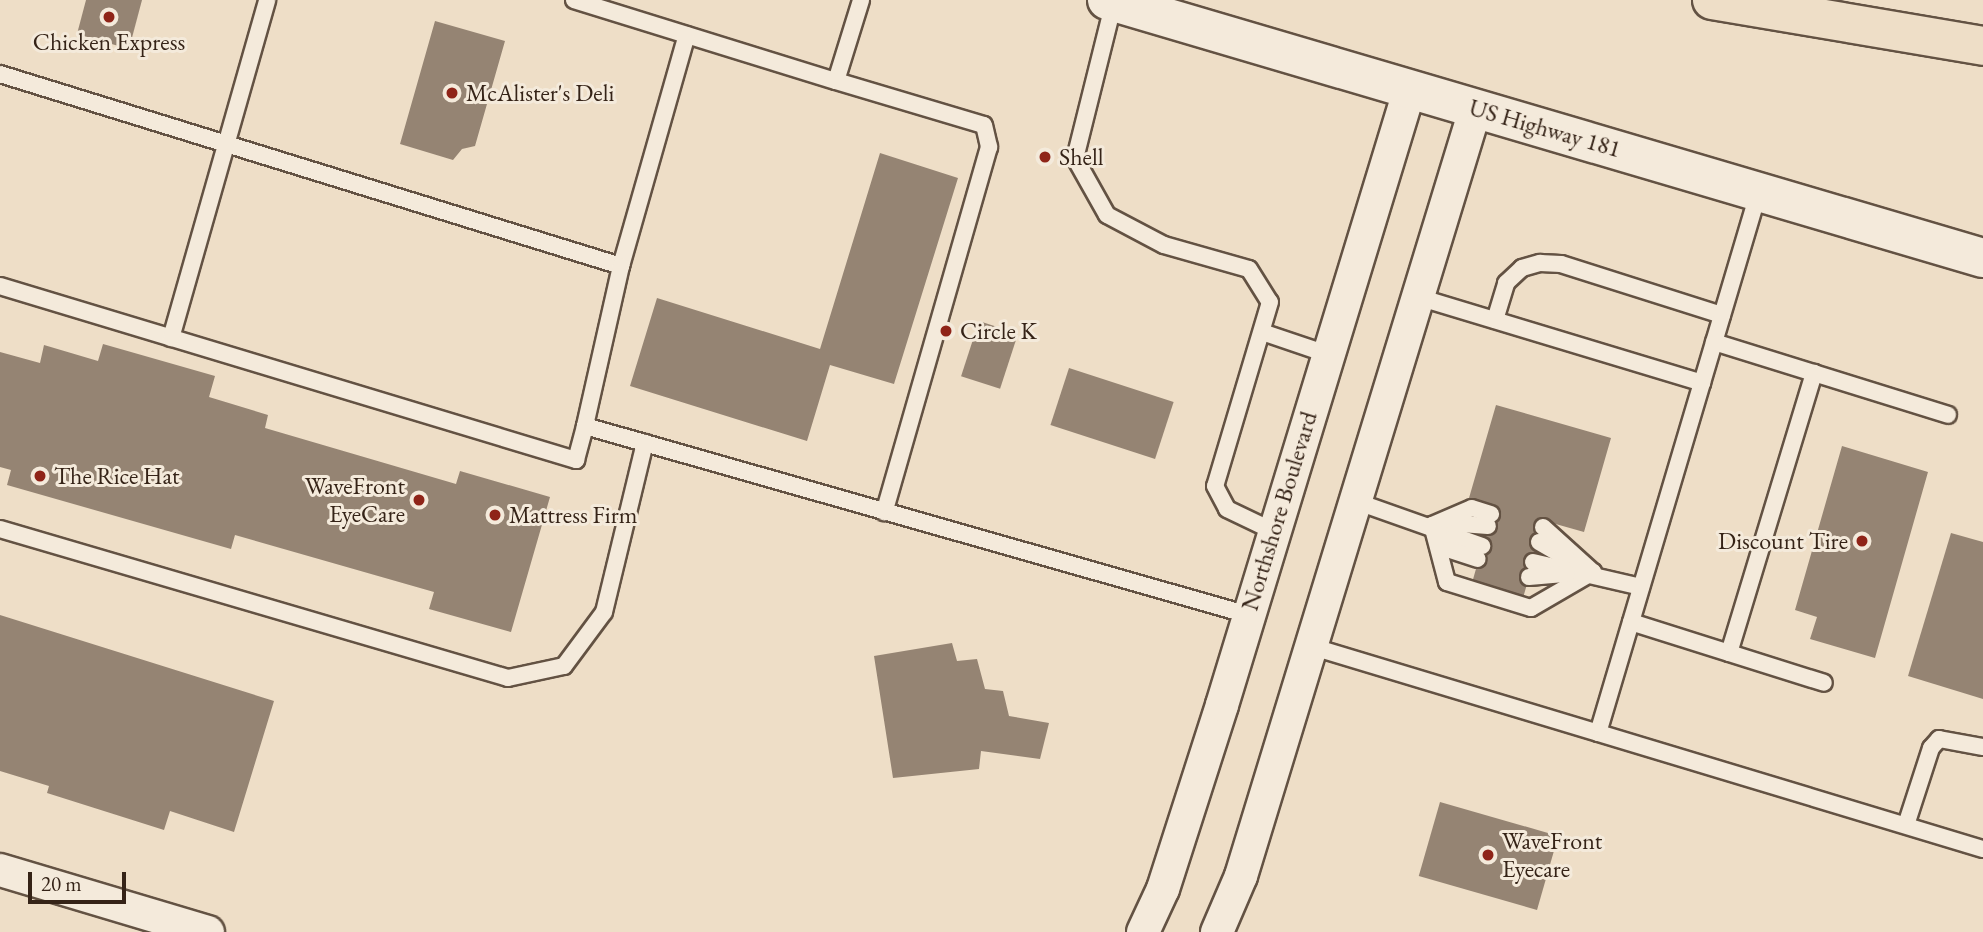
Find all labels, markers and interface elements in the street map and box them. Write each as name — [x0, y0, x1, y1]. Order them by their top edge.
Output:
marker: Chicken Express — [101, 9, 117, 25]
place label: Chicken Express — [33, 28, 185, 56]
place label: McAlister's Deli — [466, 79, 614, 107]
marker: McAlister's Deli — [444, 85, 460, 101]
street label: US Highway 181 — [1466, 93, 1624, 163]
place label: Shell — [1059, 143, 1103, 171]
marker: Shell — [1037, 149, 1053, 165]
place label: Circle K — [960, 317, 1037, 345]
marker: Circle K — [938, 323, 954, 339]
street label: Northshore Boulevard — [1235, 408, 1323, 614]
place label: The Rice Hat — [54, 462, 180, 490]
marker: The Rice Hat — [32, 468, 48, 484]
place label: WaveFront EyeCare — [305, 472, 405, 528]
marker: WaveFront EyeCare — [411, 492, 427, 508]
place label: Mattress Firm — [509, 501, 637, 529]
marker: Mattress Firm — [487, 507, 503, 523]
place label: Discount Tire — [1718, 527, 1848, 555]
marker: Discount Tire — [1854, 533, 1870, 549]
place label: WaveFront Eyecare — [1502, 827, 1602, 883]
marker: WaveFront Eyecare — [1480, 847, 1496, 863]
scale bar — [32, 858, 130, 902]
text: 20 m — [41, 870, 82, 897]

